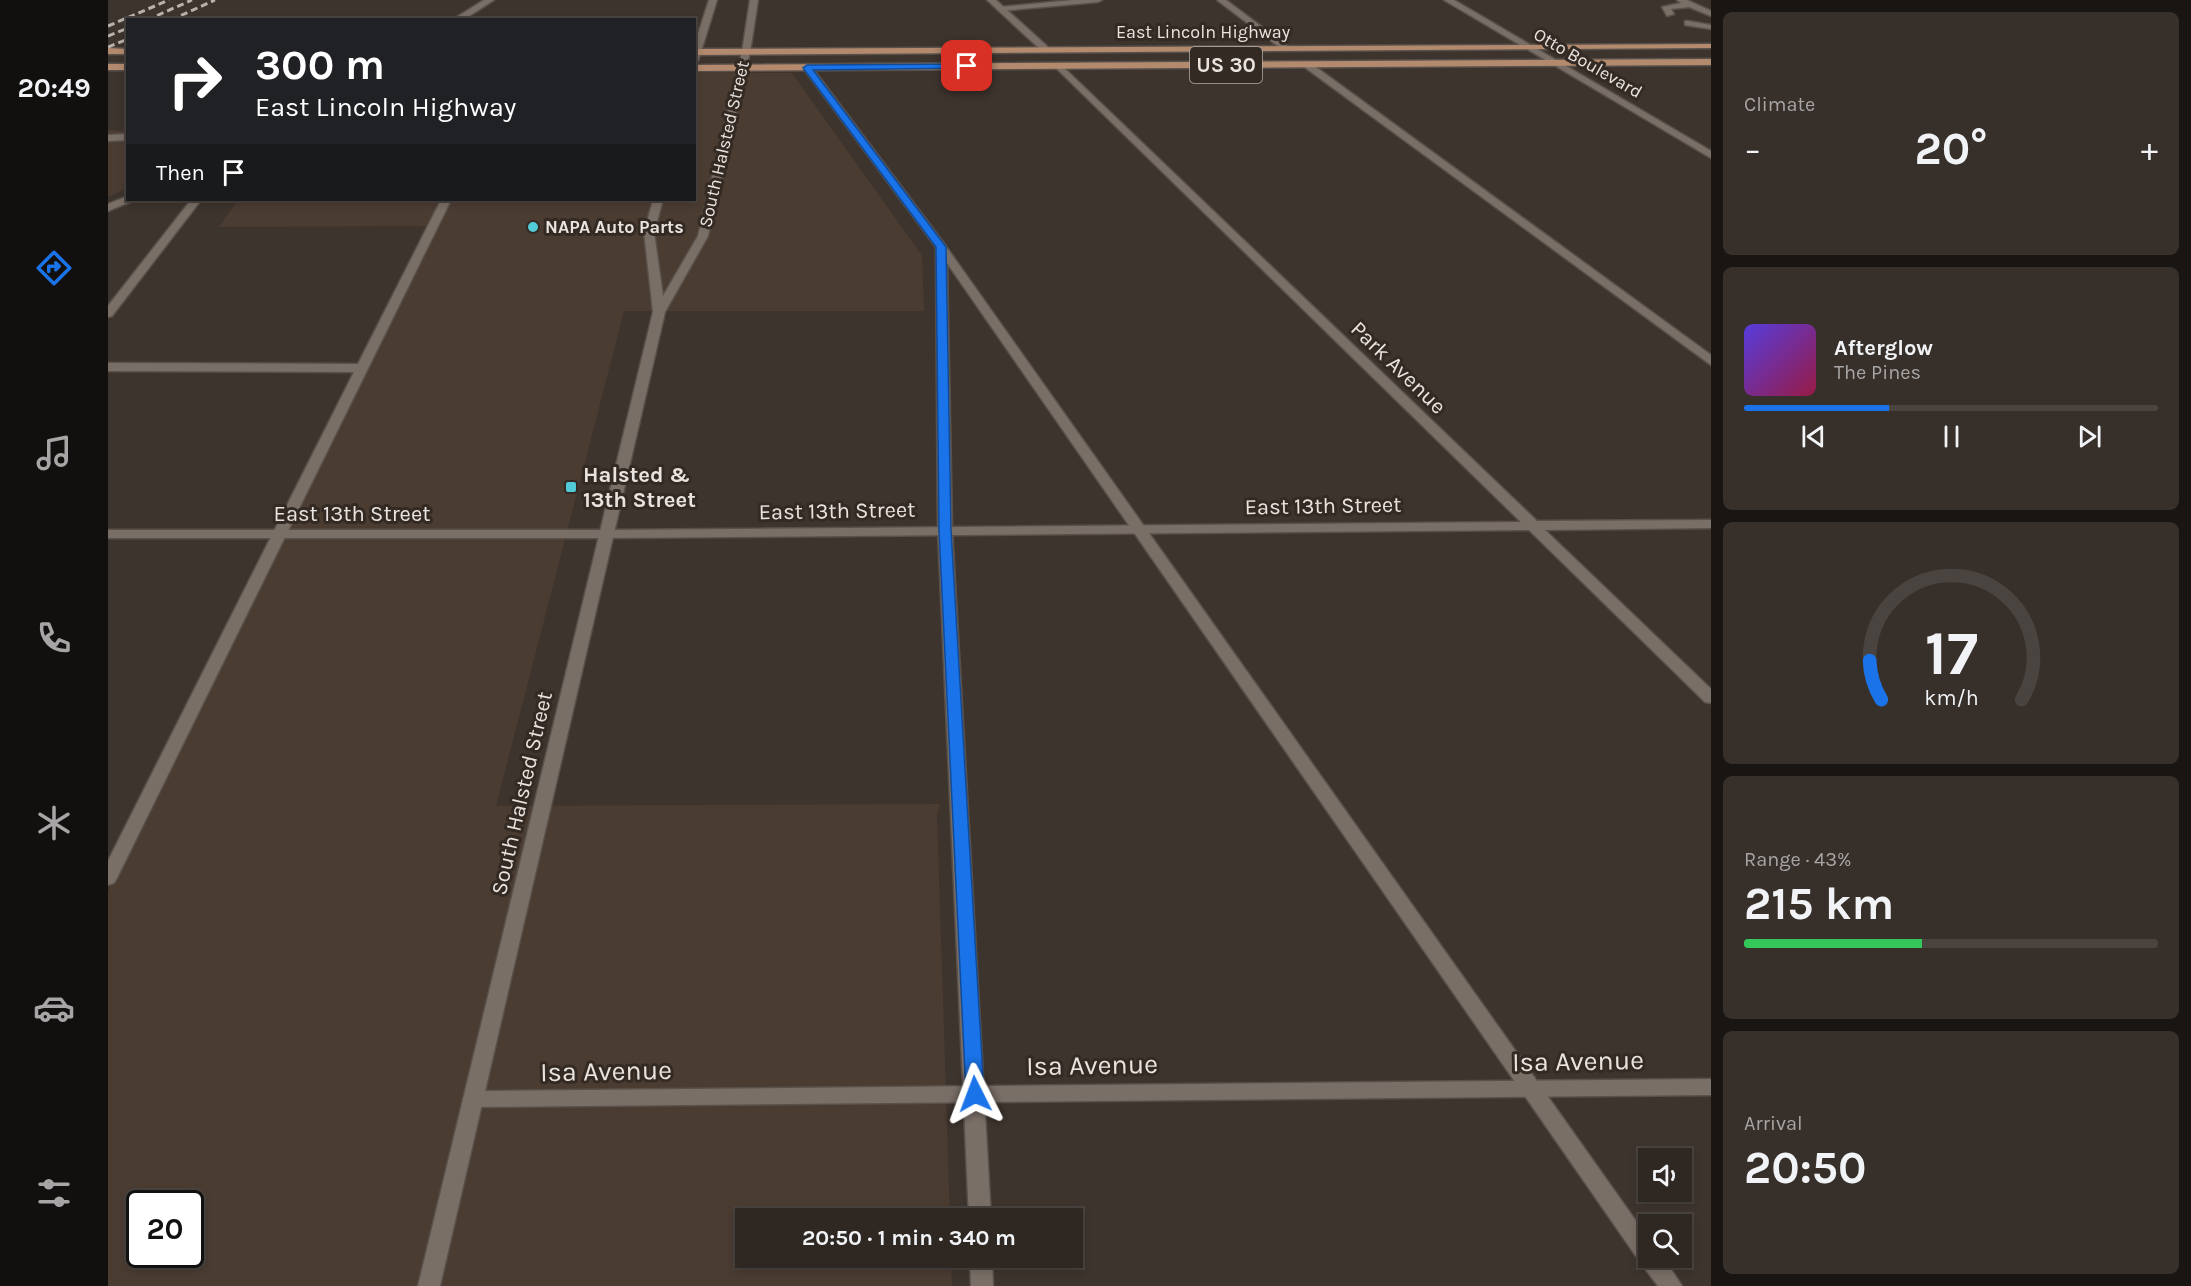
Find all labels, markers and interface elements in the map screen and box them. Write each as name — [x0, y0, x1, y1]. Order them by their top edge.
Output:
street label: East Lincoln Highway — [1116, 21, 1291, 43]
street label: Otto Boulevard — [1530, 23, 1646, 103]
text: 300 m — [255, 40, 385, 90]
pin — [941, 40, 992, 91]
icon: right — [156, 42, 234, 120]
road number: US 30 — [1190, 47, 1262, 83]
icon: arrive — [950, 49, 983, 82]
street label: South Halsted Street — [694, 58, 754, 229]
text: 20:49 — [17, 72, 91, 104]
text: East Lincoln Highway — [255, 91, 516, 123]
text: Climate — [1744, 93, 1815, 116]
text: 20° — [1914, 123, 1988, 175]
text: − — [1744, 130, 1761, 168]
text: + — [2141, 130, 2158, 168]
icon: arrive — [217, 156, 250, 189]
text: Then — [156, 160, 205, 186]
place label: NAPA Auto Parts — [545, 216, 684, 238]
marker: NAPA Auto Parts — [526, 220, 540, 234]
icon: directions — [33, 247, 75, 289]
street label: Park Avenue — [1345, 316, 1451, 420]
text: Afterglow — [1834, 335, 1933, 361]
text: The Pines — [1834, 361, 1921, 384]
icon: previous — [1797, 420, 1830, 453]
icon: pause — [1935, 420, 1968, 453]
icon: next — [2073, 420, 2106, 453]
icon: music — [33, 432, 75, 474]
place label: Halsted & 13th Street — [583, 462, 696, 513]
marker: Halsted & 13th Street — [564, 480, 578, 494]
street label: East 13th Street — [1244, 492, 1402, 520]
street label: East 13th Street — [758, 497, 916, 525]
street label: East 13th Street — [274, 501, 430, 527]
icon: phone — [33, 617, 75, 659]
text: 17 — [1924, 617, 1978, 690]
text: km/h — [1924, 685, 1978, 710]
street label: South Halsted Street — [486, 689, 558, 898]
icon: climate — [33, 802, 75, 844]
text: Range · 43% — [1744, 848, 1851, 871]
text: 215 km — [1744, 878, 1894, 930]
icon: car — [33, 987, 75, 1029]
street label: Isa Avenue — [1512, 1044, 1644, 1078]
street label: Isa Avenue — [1026, 1048, 1158, 1082]
street label: Isa Avenue — [540, 1054, 672, 1088]
position arrow — [943, 1062, 1007, 1126]
text: Arrival — [1744, 1112, 1803, 1135]
text: 20:50 — [1744, 1142, 1866, 1194]
map controls — [1638, 1148, 1692, 1268]
button: sound — [1638, 1148, 1692, 1202]
icon: filters — [33, 1172, 75, 1214]
speed limit sign: 20 — [126, 1190, 204, 1268]
button: search — [1638, 1214, 1692, 1268]
text: 20:50 · 1 min · 340 m — [802, 1225, 1016, 1251]

